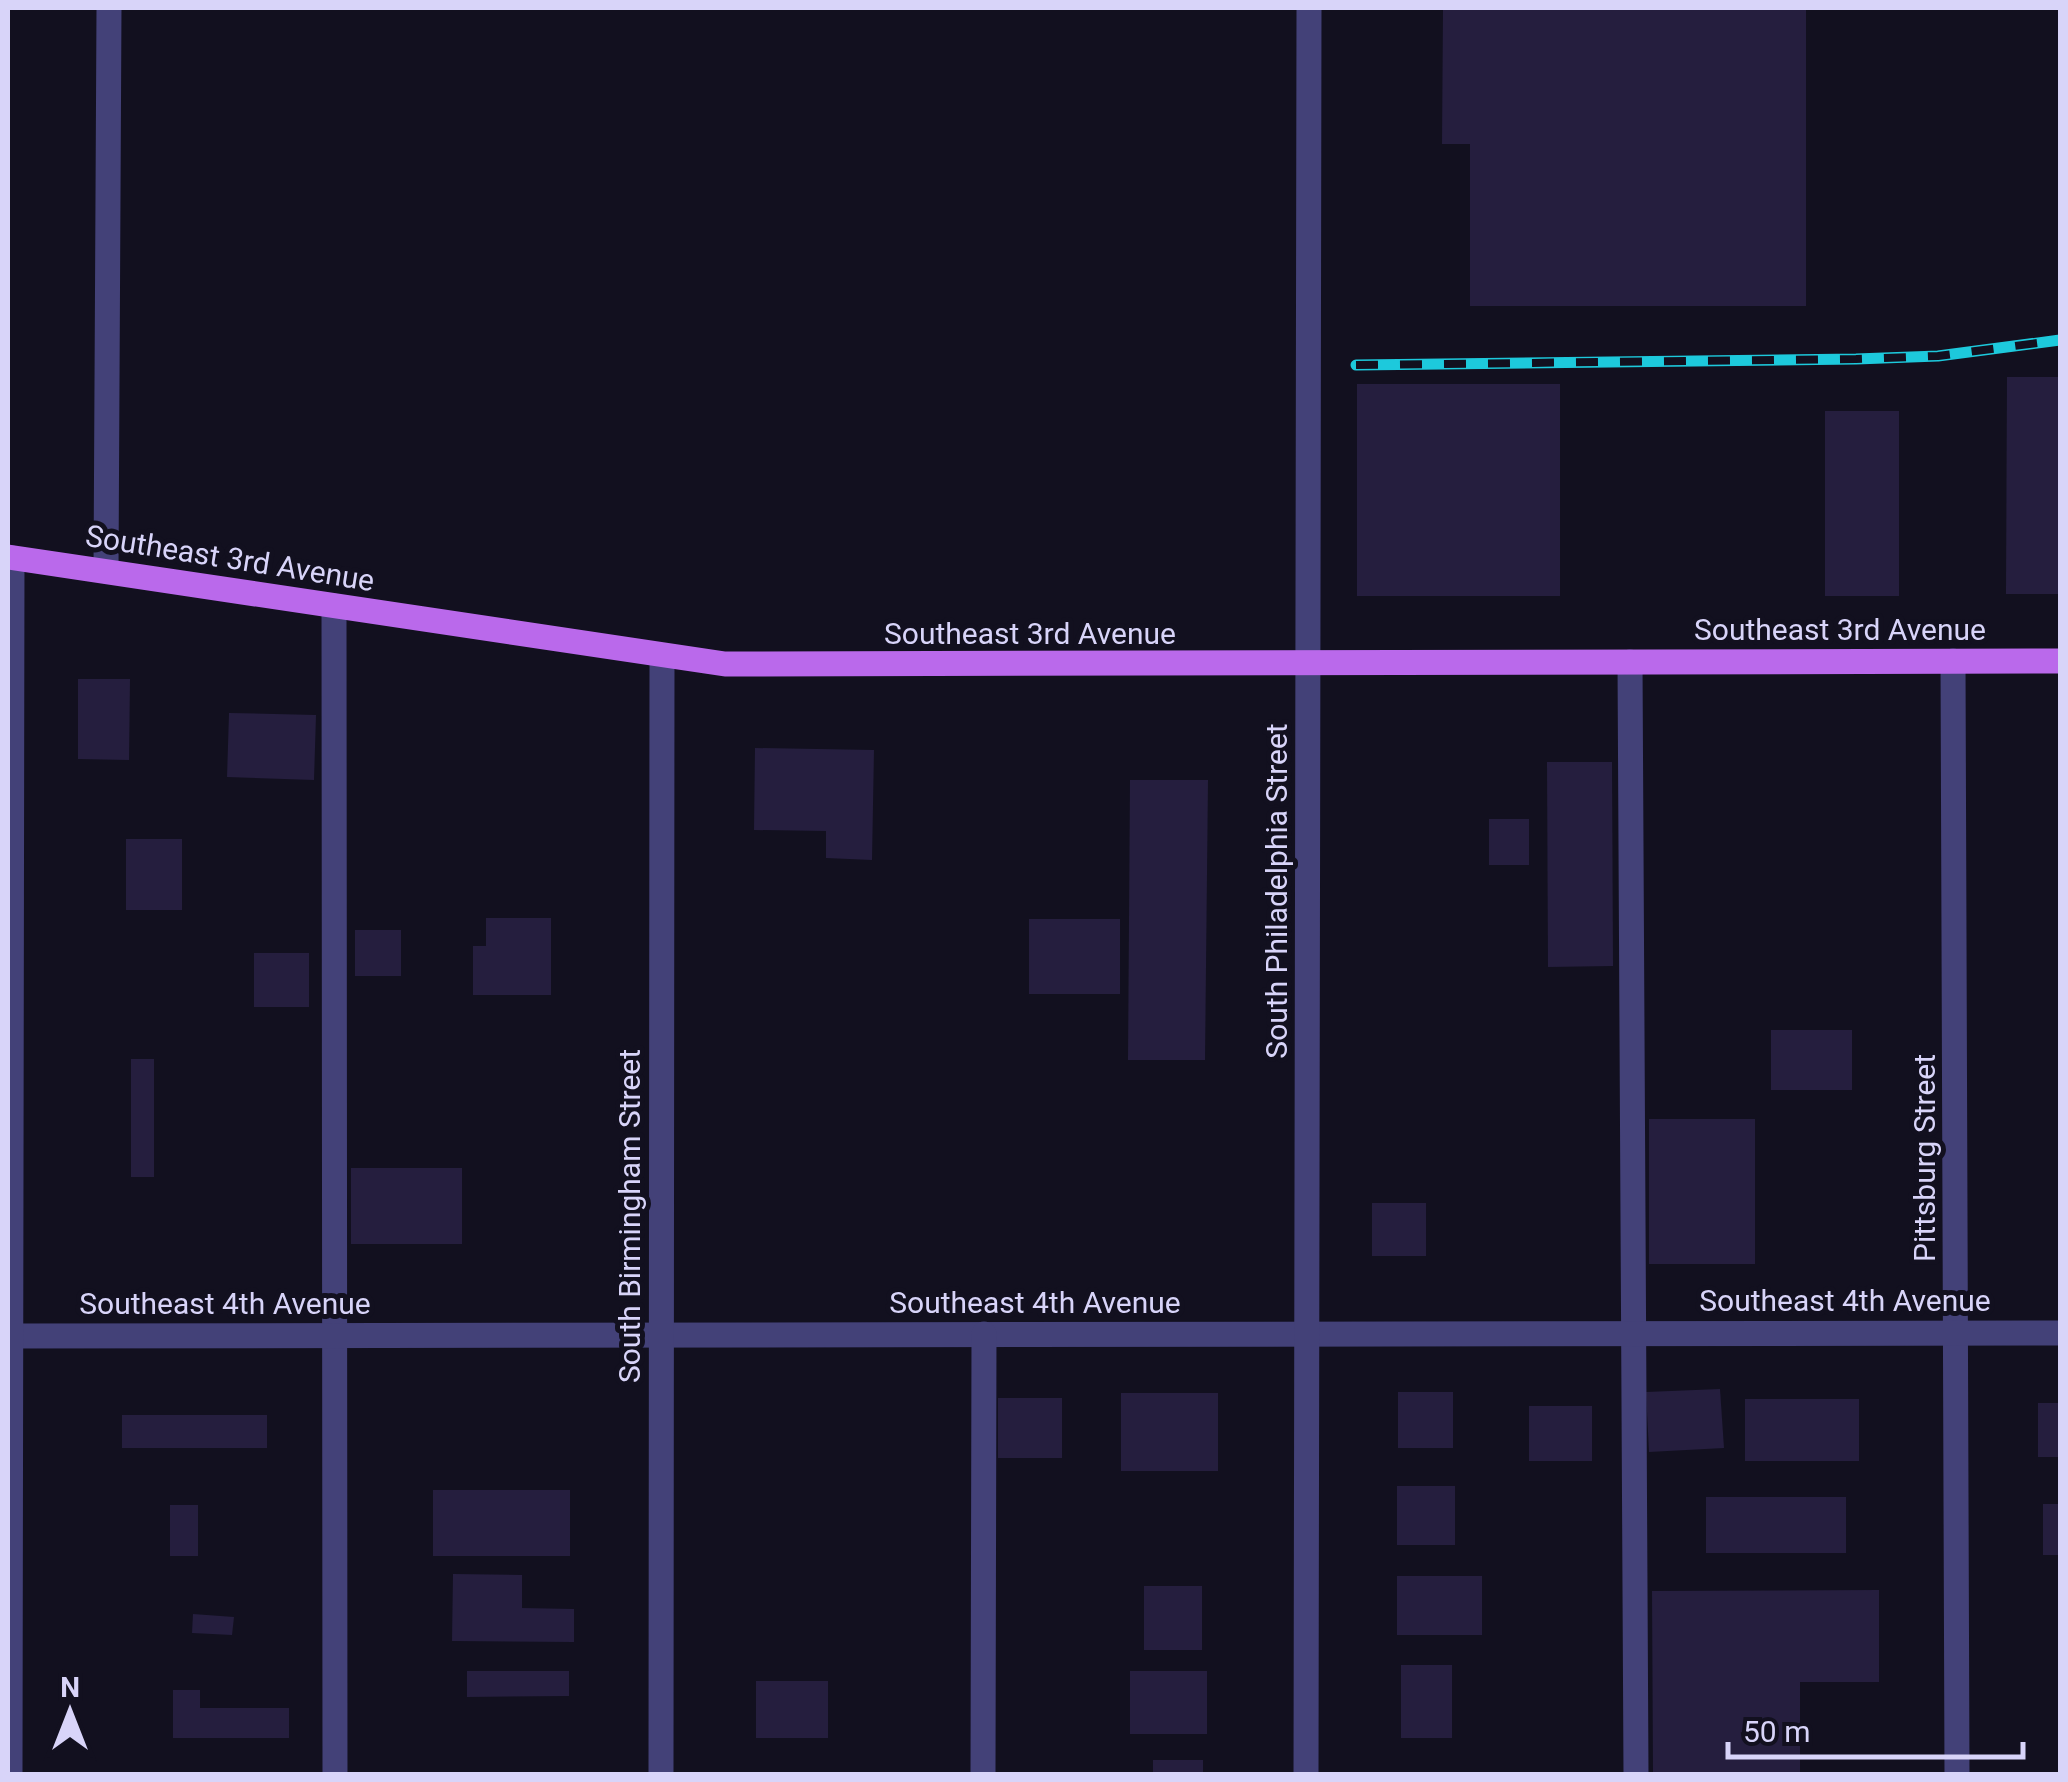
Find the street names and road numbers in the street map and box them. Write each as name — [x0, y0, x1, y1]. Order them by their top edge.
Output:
street label: Southeast 3rd Avenue — [83, 518, 377, 598]
street label: Southeast 3rd Avenue — [1694, 612, 1986, 647]
street label: Southeast 3rd Avenue — [884, 616, 1176, 651]
street label: South Philadelphia Street — [1259, 723, 1294, 1059]
street label: South Birmingham Street — [612, 1049, 647, 1383]
street label: Pittsburg Street — [1907, 1054, 1942, 1262]
street label: Southeast 4th Avenue — [1699, 1283, 1991, 1318]
street label: Southeast 4th Avenue — [889, 1285, 1181, 1320]
street label: Southeast 4th Avenue — [79, 1286, 371, 1321]

